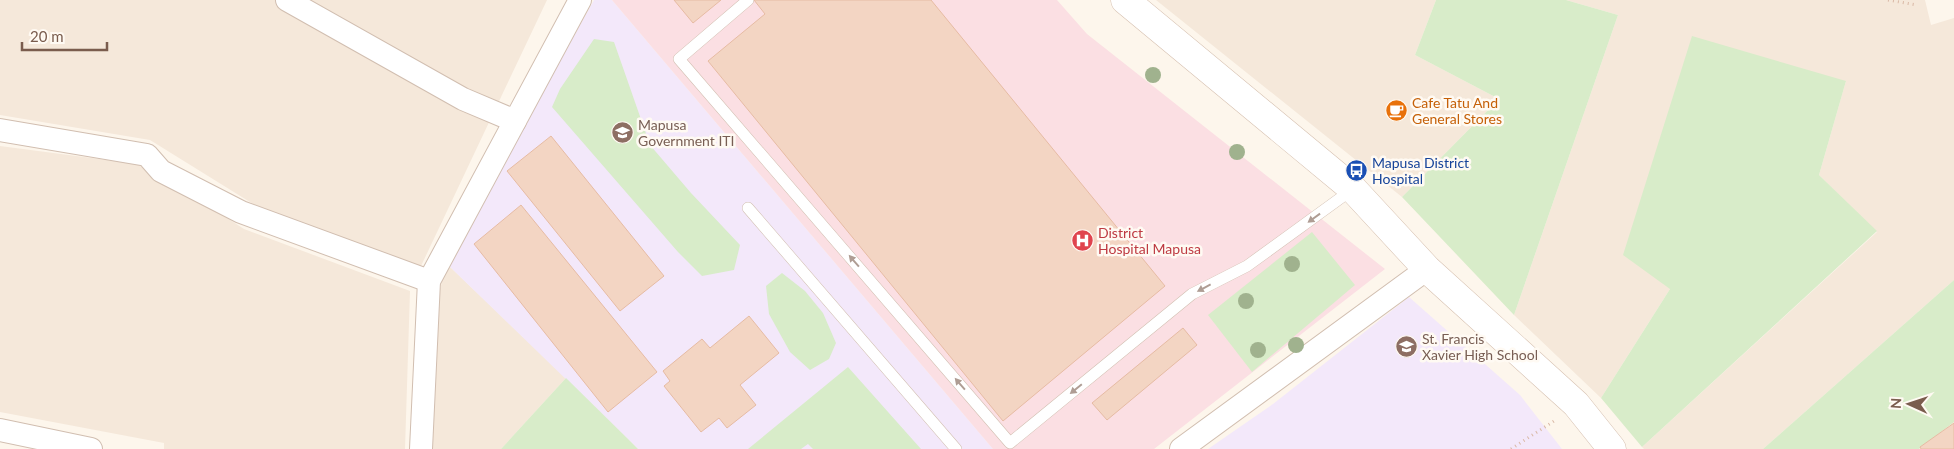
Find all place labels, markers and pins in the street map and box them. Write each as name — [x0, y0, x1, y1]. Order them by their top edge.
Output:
place label: Cafe Tatu And General Stores — [1412, 94, 1502, 127]
cafe icon: Cafe Tatu And General Stores — [1384, 98, 1408, 122]
place label: Mapusa Government ITI — [638, 116, 735, 149]
school or university icon: Mapusa Government ITI — [610, 120, 634, 144]
place label: Mapusa District Hospital — [1372, 154, 1469, 187]
bus stop icon: Mapusa District Hospital — [1344, 158, 1368, 182]
place label: District Hospital Mapusa — [1098, 224, 1201, 257]
hospital icon: District Hospital Mapusa — [1070, 228, 1094, 252]
place label: St. Francis Xavier High School — [1422, 330, 1538, 363]
school or university icon: St. Francis Xavier High School — [1394, 334, 1418, 358]

